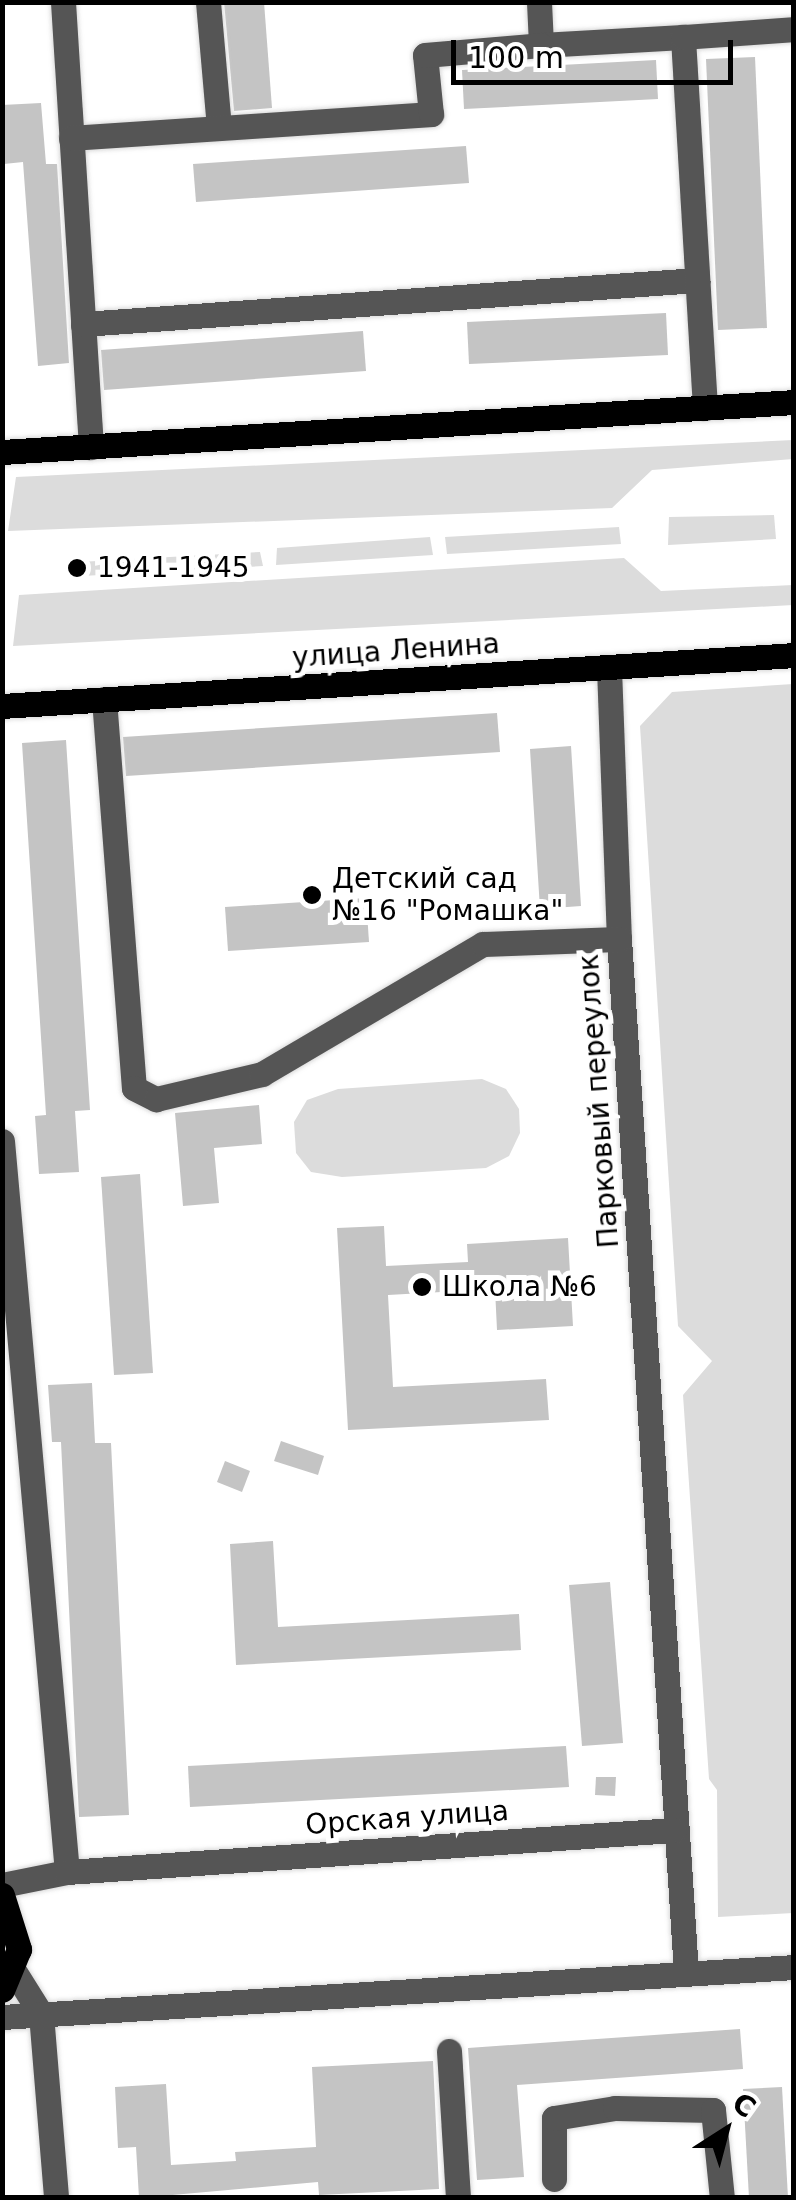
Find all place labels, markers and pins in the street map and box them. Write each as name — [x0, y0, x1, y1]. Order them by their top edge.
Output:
place label: 1941-1945 — [97, 551, 250, 585]
marker: 1941-1945 — [66, 557, 88, 579]
place label: Детский сад №16 "Ромашка" — [332, 862, 563, 928]
marker: Детский сад №16 "Ромашка" — [301, 884, 323, 906]
place label: Школа №6 — [442, 1270, 597, 1304]
marker: Школа №6 — [411, 1276, 433, 1298]

